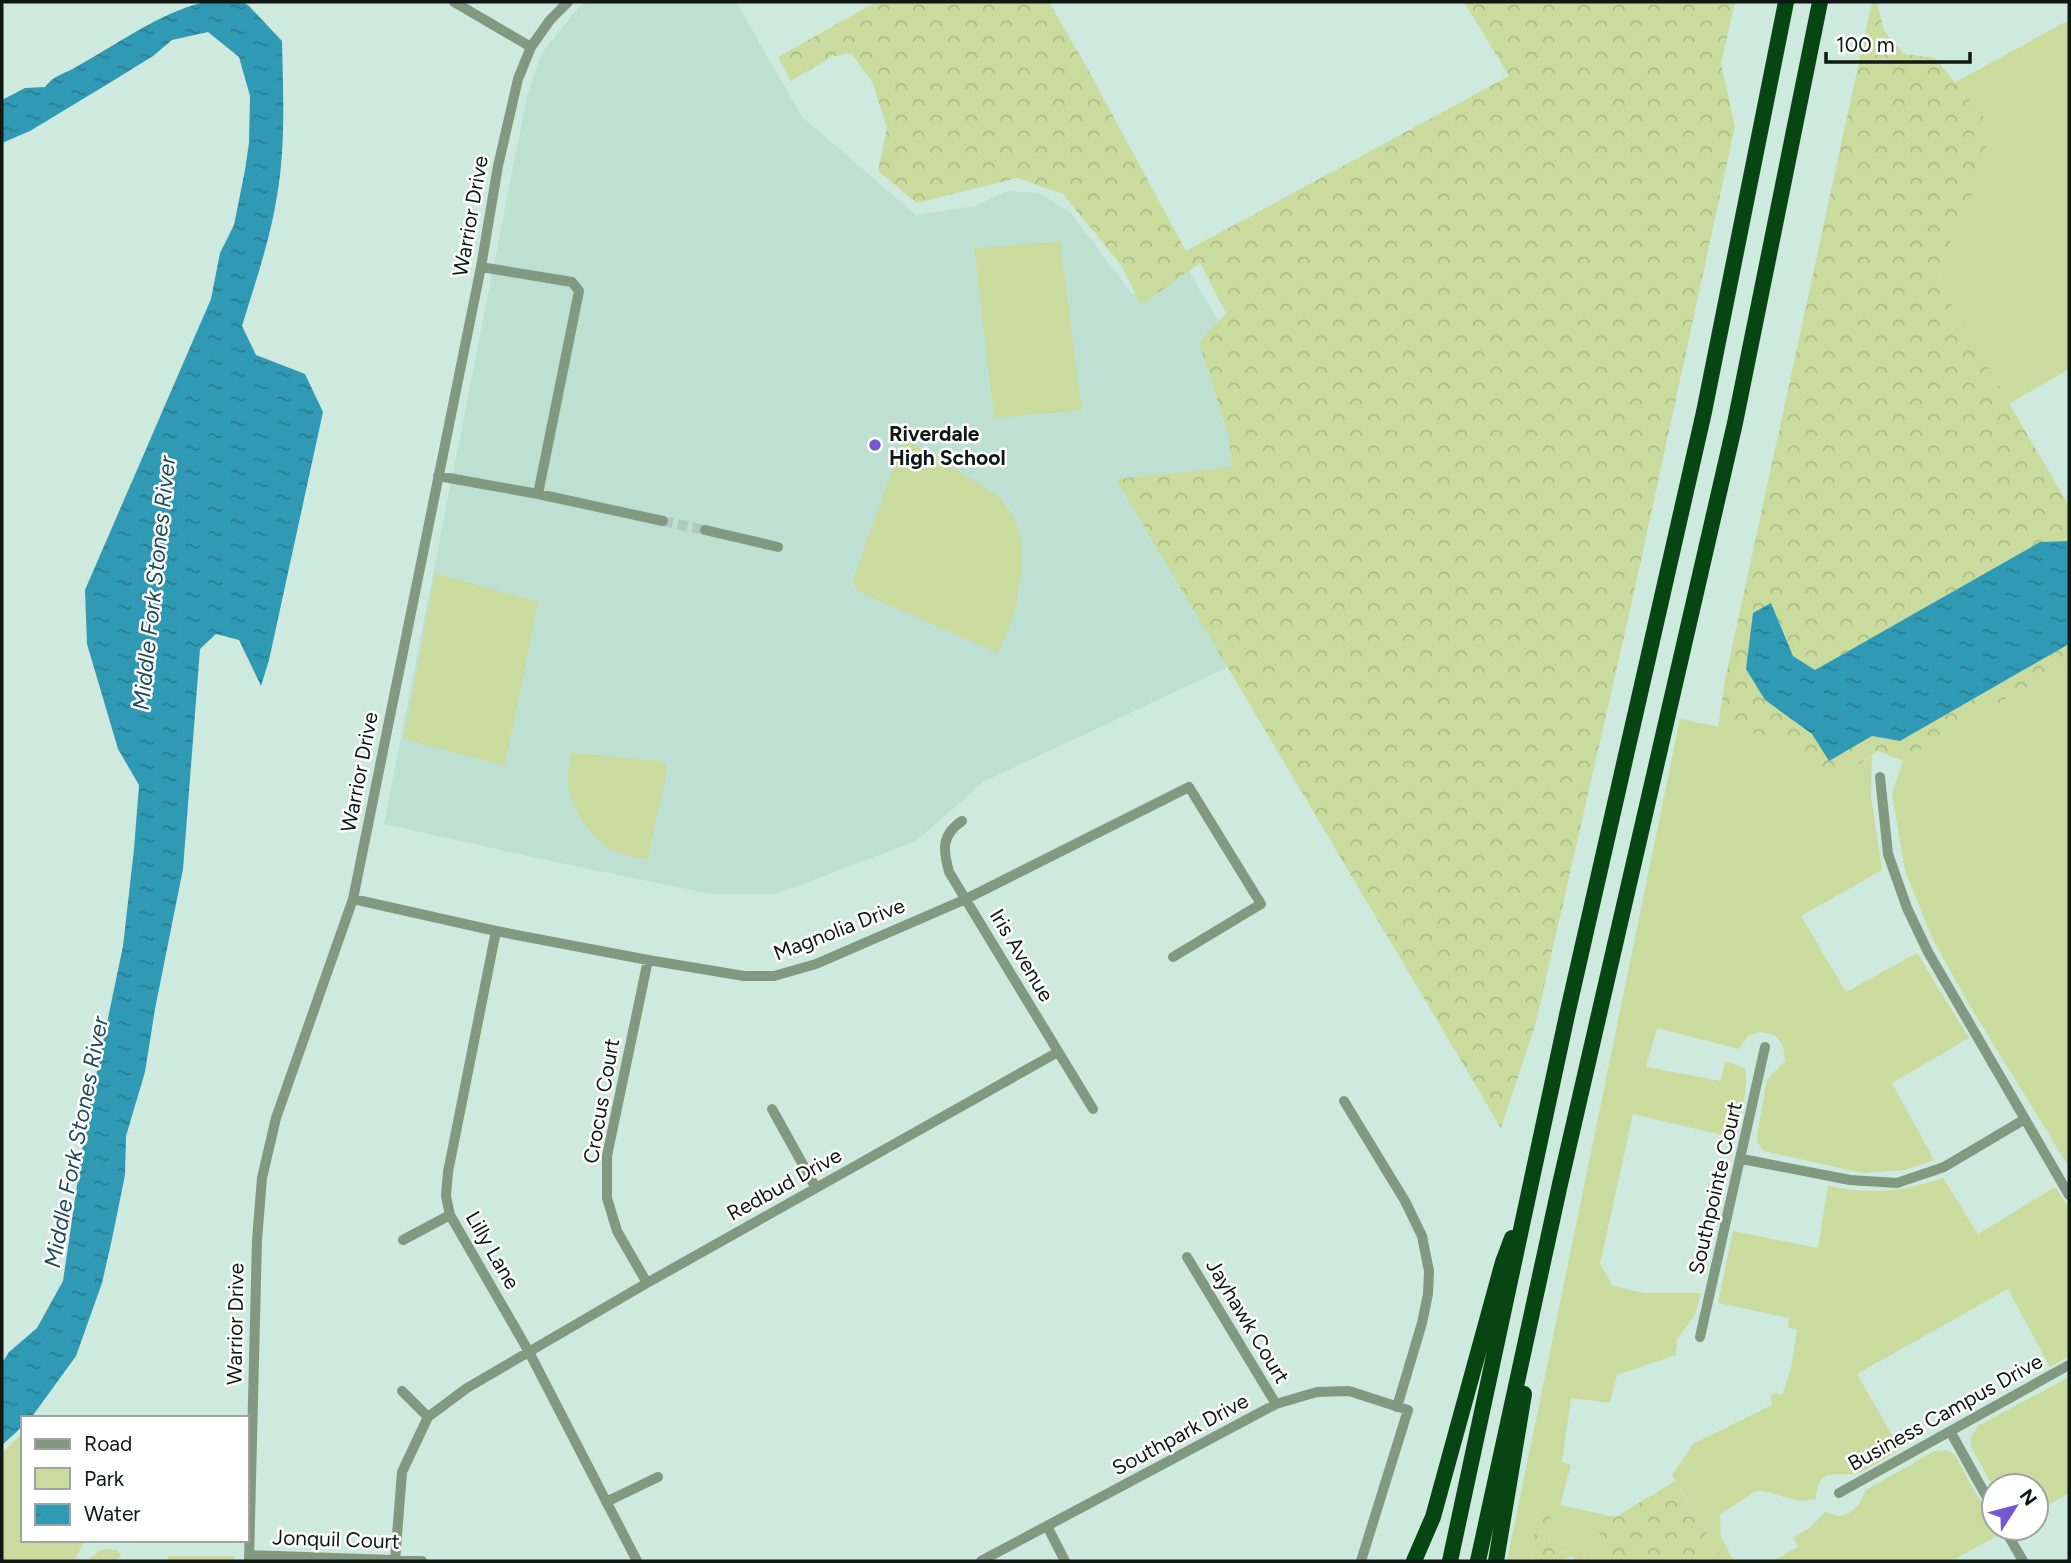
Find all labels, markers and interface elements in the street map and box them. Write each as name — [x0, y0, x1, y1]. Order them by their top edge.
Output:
scale bar — [1826, 21, 1969, 65]
text: 100 m — [1836, 32, 1895, 57]
street label: Warrior Drive — [447, 154, 493, 278]
place label: Riverdale High School — [889, 421, 1006, 470]
marker: Riverdale High School — [867, 437, 883, 453]
water label: Middle Fork Stones River — [127, 453, 181, 712]
street label: Warrior Drive — [335, 710, 383, 834]
street label: Magnolia Drive — [770, 892, 908, 966]
street label: Iris Avenue — [985, 904, 1059, 1006]
water label: Middle Fork Stones River — [38, 1013, 114, 1270]
street label: Crocus Court — [578, 1036, 624, 1165]
street label: Southpointe Court — [1683, 1099, 1747, 1277]
street label: Redbud Drive — [722, 1142, 846, 1226]
street label: Lilly Lane — [461, 1206, 525, 1294]
street label: Jayhawk Court — [1201, 1254, 1295, 1388]
street label: Warrior Drive — [221, 1263, 249, 1385]
street label: Business Campus Drive — [1843, 1348, 2047, 1476]
street label: Southpark Drive — [1108, 1388, 1252, 1480]
legend — [21, 1416, 248, 1542]
text: Road — [84, 1431, 132, 1456]
text: Park — [84, 1466, 125, 1491]
north arrow — [1980, 1472, 2050, 1542]
text: N — [2015, 1485, 2042, 1510]
text: Water — [84, 1501, 140, 1526]
street label: Jonquil Court — [272, 1524, 400, 1554]

